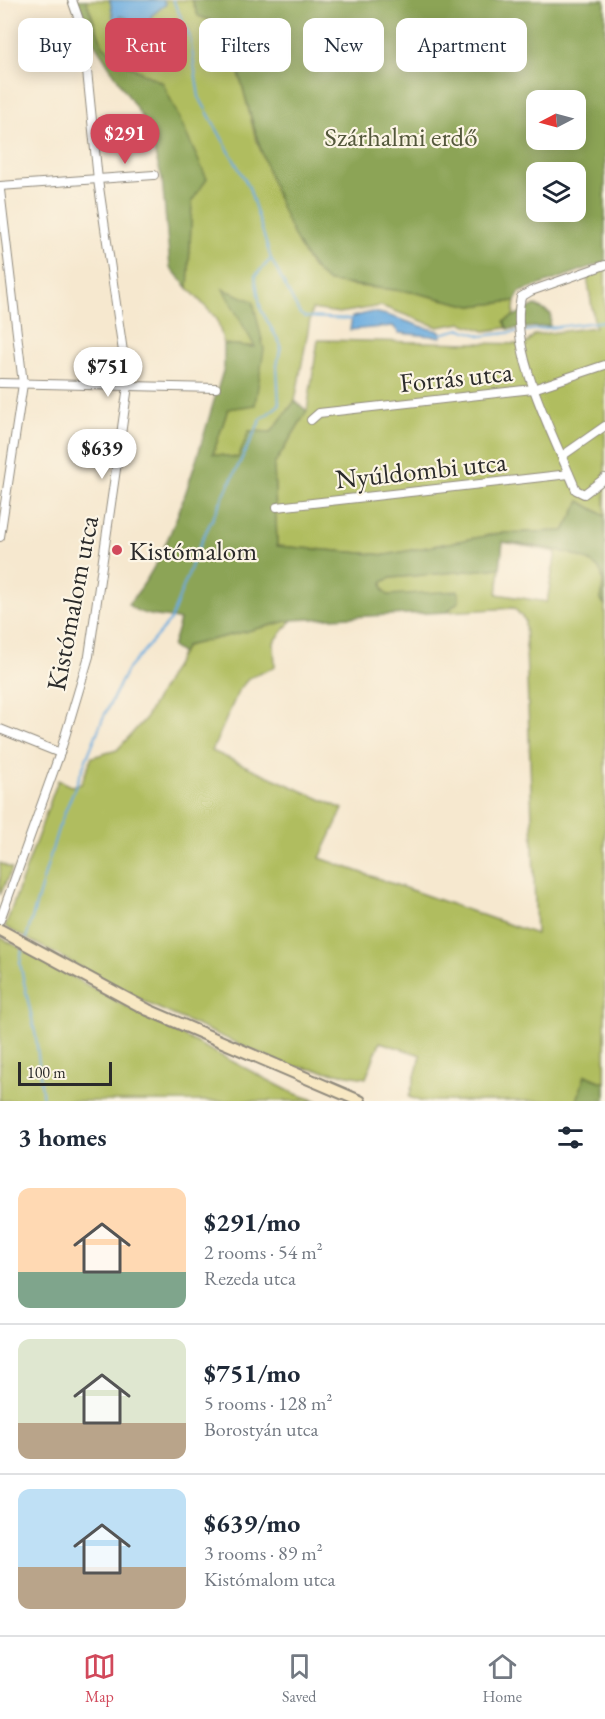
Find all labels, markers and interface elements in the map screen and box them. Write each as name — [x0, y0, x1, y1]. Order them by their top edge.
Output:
chip: Buy — [18, 18, 93, 72]
chip: Rent — [105, 18, 187, 72]
chip: Filters — [199, 18, 291, 72]
chip: New — [303, 18, 384, 72]
chip: Apartment — [396, 18, 527, 72]
north arrow — [526, 90, 586, 150]
map controls — [526, 90, 586, 222]
pin: $291 — [89, 114, 161, 165]
park label: Szárhalmi erdő — [324, 119, 478, 154]
text: $291 — [105, 120, 145, 146]
button: layers — [526, 162, 586, 222]
pin: $751 — [72, 347, 144, 398]
text: $751 — [88, 353, 128, 379]
street label: Forrás utca — [398, 354, 514, 400]
pin: $639 — [66, 429, 138, 480]
text: $639 — [82, 435, 122, 461]
street label: Nyúldombi utca — [334, 444, 509, 496]
street label: Kistómalom utca — [38, 512, 106, 694]
place label: Kistómalom — [129, 533, 257, 568]
marker: Kistómalom — [110, 543, 124, 557]
scale bar — [18, 1059, 112, 1086]
text: 100 m — [27, 1062, 66, 1083]
text: 3 homes — [18, 1120, 107, 1154]
icon: filters — [554, 1121, 587, 1154]
text: $291/mo — [204, 1205, 300, 1239]
icon: home — [66, 1212, 138, 1284]
text: 2 rooms · 54 m² — [204, 1239, 323, 1265]
text: Rezeda utca — [204, 1265, 296, 1291]
text: $751/mo — [204, 1356, 300, 1390]
icon: home — [66, 1363, 138, 1435]
text: 5 rooms · 128 m² — [204, 1390, 332, 1416]
text: Borostyán utca — [204, 1416, 319, 1442]
text: $639/mo — [204, 1506, 300, 1540]
icon: home — [66, 1513, 138, 1585]
text: 3 rooms · 89 m² — [204, 1540, 323, 1566]
text: Kistómalom utca — [204, 1566, 336, 1592]
tab: Map — [83, 1650, 116, 1707]
tab: Saved — [282, 1650, 316, 1707]
tab: Home — [482, 1650, 522, 1707]

